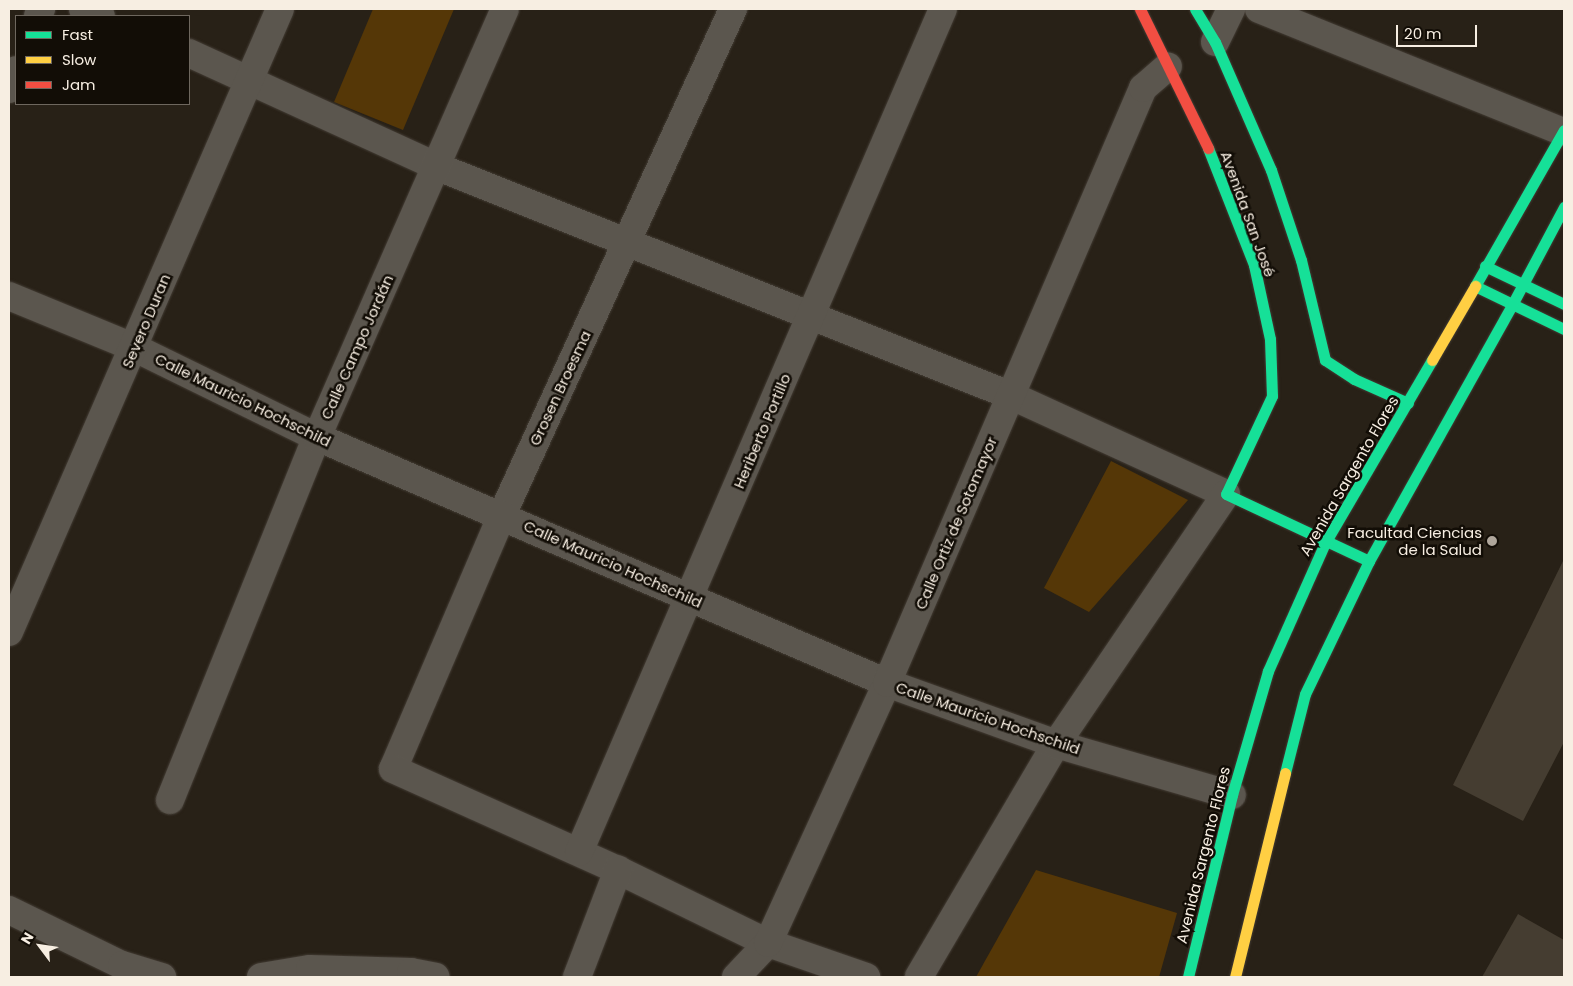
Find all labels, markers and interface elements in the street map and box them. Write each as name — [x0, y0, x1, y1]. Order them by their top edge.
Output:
legend — [15, 15, 190, 105]
scale bar — [1398, 15, 1479, 47]
text: 20 m — [1404, 23, 1442, 44]
text: Fast — [62, 24, 93, 45]
text: Slow — [62, 49, 96, 70]
text: Jam — [62, 74, 96, 95]
street label: Avenida San José — [1217, 149, 1279, 279]
street label: Severo Duran — [118, 271, 174, 371]
street label: Calle Campo Jordán — [317, 272, 397, 422]
street label: Grosen Broesma — [525, 328, 595, 448]
street label: Calle Mauricio Hochschild — [152, 350, 334, 450]
street label: Heriberto Portillo — [730, 371, 794, 491]
street label: Avenida Sargento Flores — [1296, 393, 1402, 559]
street label: Calle Ortiz de Sotomayor — [911, 434, 1001, 612]
street label: Calle Mauricio Hochschild — [521, 516, 705, 612]
place label: Facultad Ciencias de la Salud — [1347, 523, 1482, 558]
marker: Facultad Ciencias de la Salud — [1486, 535, 1498, 547]
street label: Calle Mauricio Hochschild — [894, 678, 1082, 758]
street label: Avenida Sargento Flores — [1172, 765, 1234, 945]
north arrow — [15, 921, 65, 971]
text: N — [16, 929, 38, 948]

